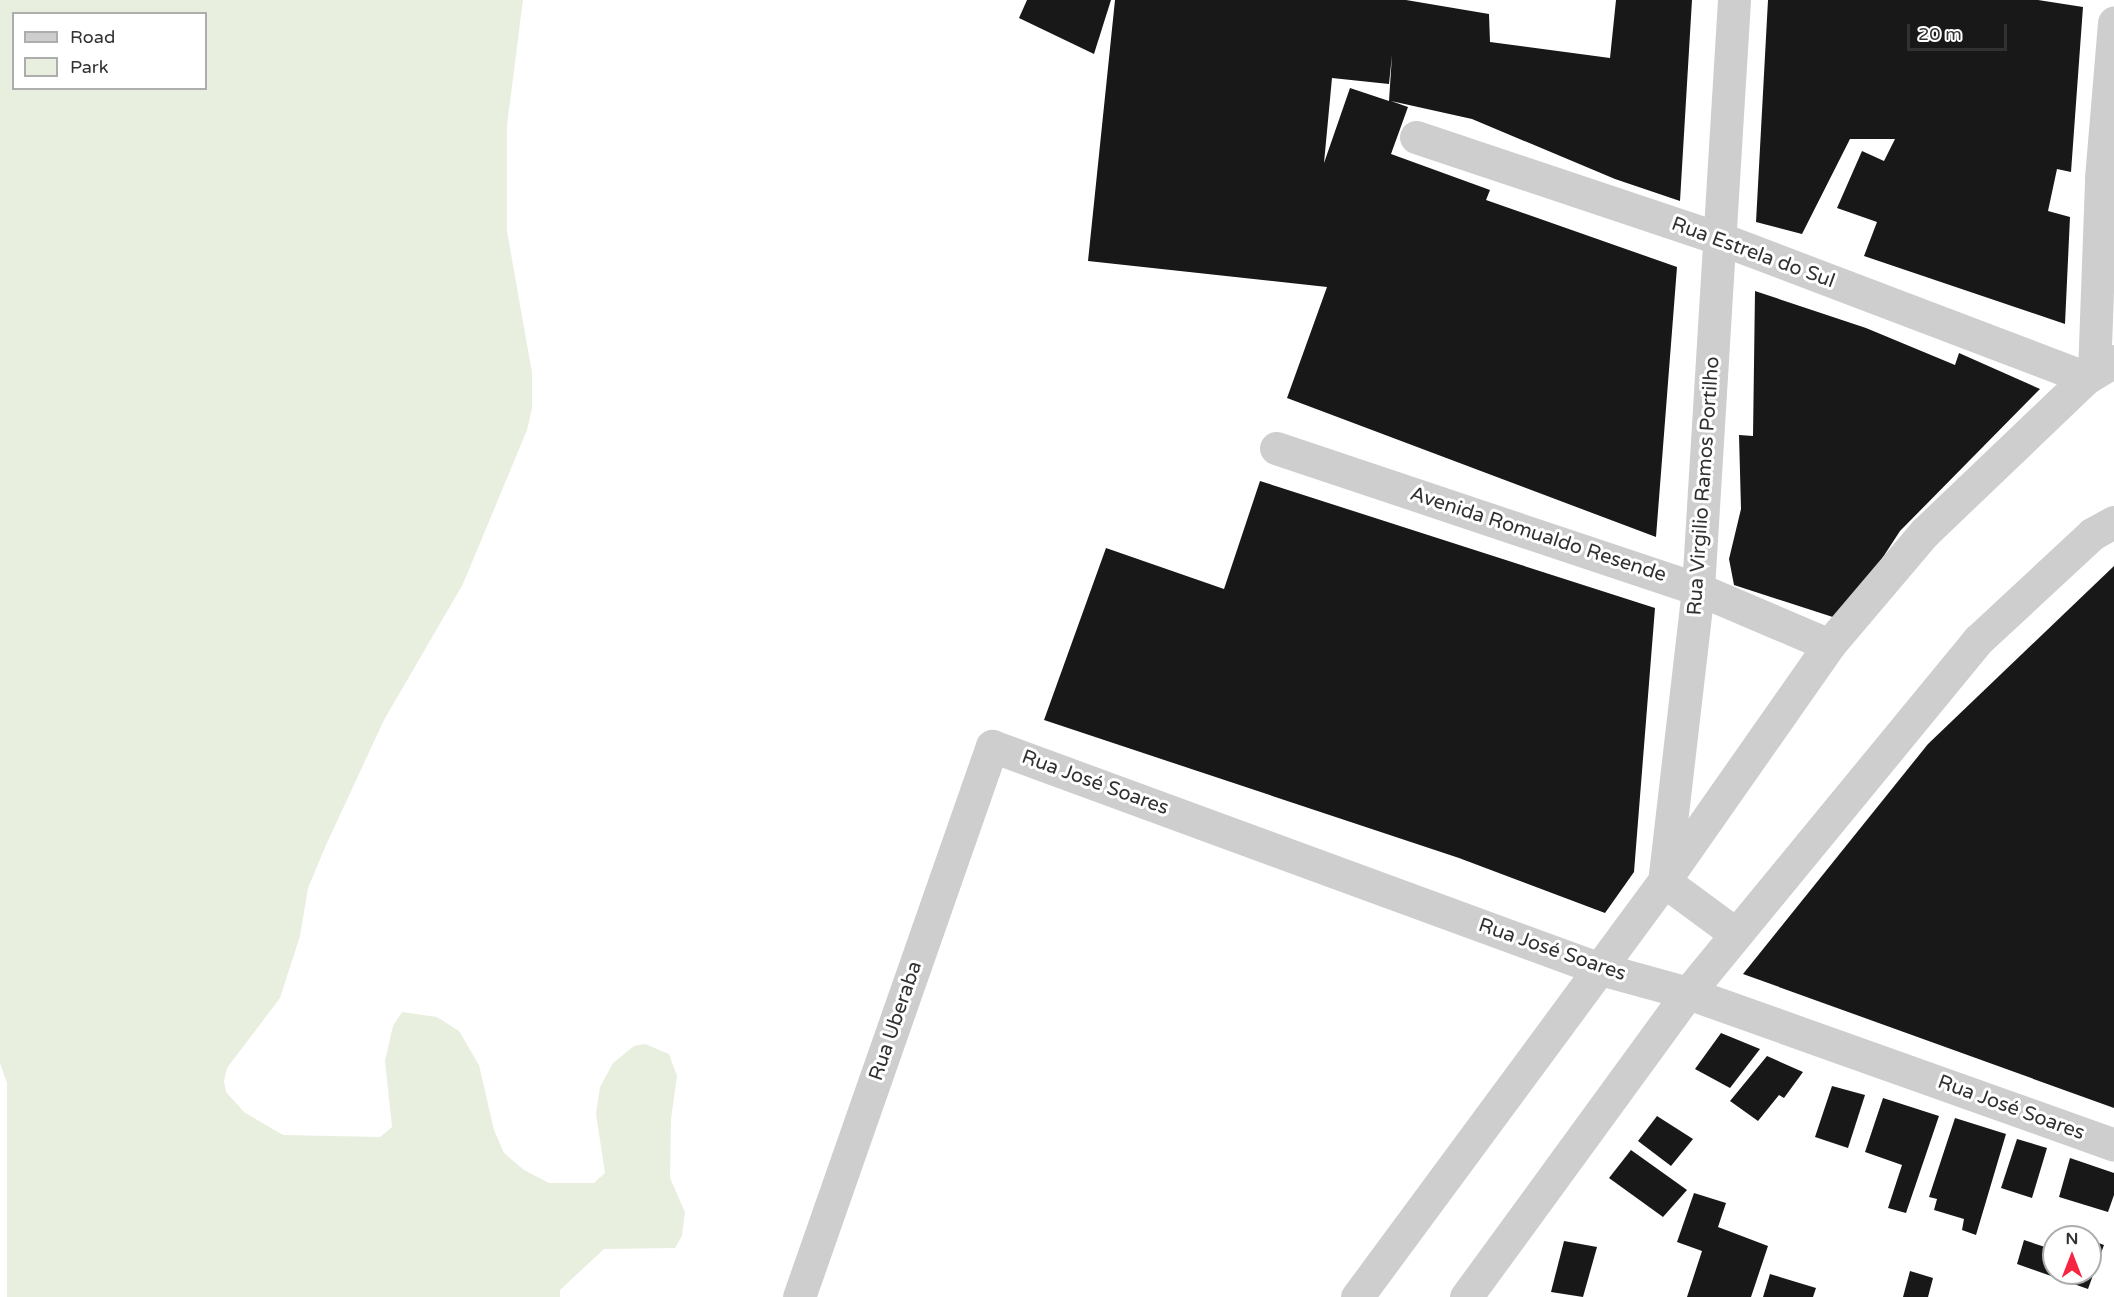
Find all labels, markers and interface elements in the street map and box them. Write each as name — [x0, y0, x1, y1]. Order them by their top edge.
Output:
legend — [12, 12, 207, 90]
scale bar — [1910, 12, 2010, 50]
text: 20 m — [1918, 23, 1962, 45]
text: Road — [70, 26, 115, 48]
text: Park — [70, 56, 108, 78]
street label: Rua Estrela do Sul — [1668, 212, 1838, 294]
street label: Rua Virgilio Ramos Portilho — [1683, 356, 1725, 616]
street label: Avenida Romualdo Resende — [1407, 482, 1669, 588]
street label: Rua José Soares — [1018, 745, 1172, 821]
street label: Rua José Soares — [1475, 914, 1629, 986]
street label: Rua Uberaba — [864, 958, 928, 1084]
street label: Rua José Soares — [1934, 1070, 2088, 1146]
north arrow — [2042, 1225, 2102, 1285]
text: N — [2066, 1229, 2078, 1249]

